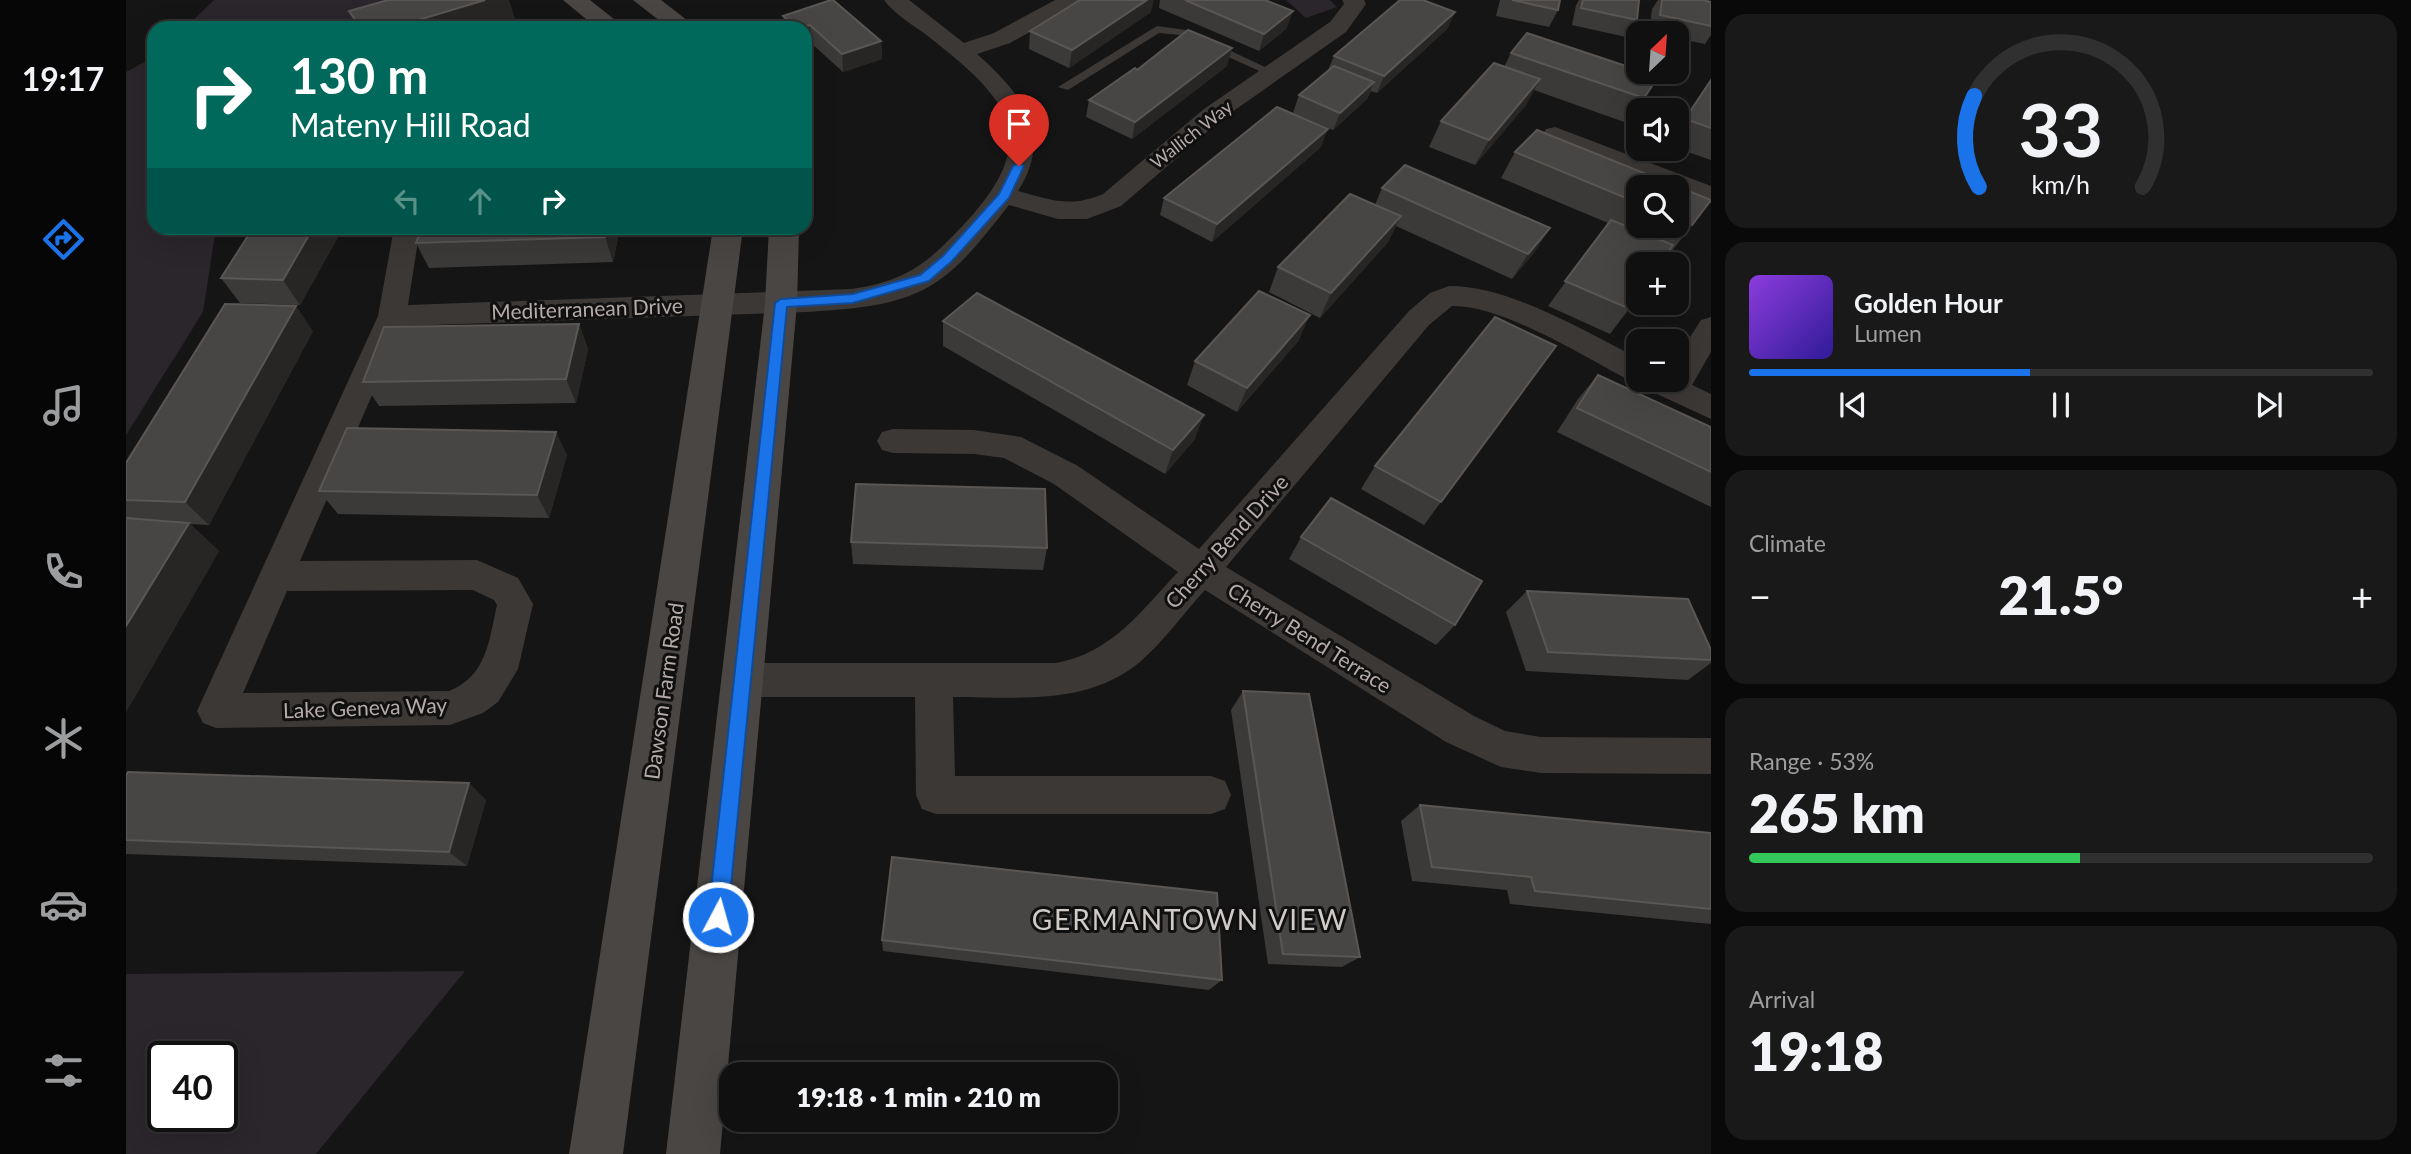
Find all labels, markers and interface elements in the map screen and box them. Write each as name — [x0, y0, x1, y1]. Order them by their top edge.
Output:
north arrow — [1626, 21, 1689, 84]
map controls — [1626, 21, 1689, 392]
text: 130 m — [290, 46, 428, 104]
icon: right — [175, 49, 266, 140]
text: 19:17 — [22, 59, 104, 98]
text: 33 — [2019, 85, 2103, 173]
pin — [989, 94, 1049, 166]
street label: Wallich Way — [1146, 95, 1237, 173]
button: sound — [1626, 98, 1689, 161]
text: Mateny Hill Road — [290, 105, 531, 144]
icon: arrive — [1000, 105, 1038, 143]
text: km/h — [2032, 169, 2090, 199]
button: search — [1626, 175, 1689, 238]
icon: left — [388, 182, 426, 220]
icon: ahead — [461, 182, 499, 220]
icon: right — [534, 182, 572, 220]
icon: directions — [39, 215, 88, 264]
button: + — [1626, 252, 1689, 315]
text: Golden Hour — [1854, 287, 2003, 319]
street label: Mediterranean Drive — [491, 292, 683, 324]
text: Lumen — [1854, 319, 1922, 347]
button: − — [1626, 329, 1689, 392]
icon: music — [39, 381, 88, 430]
icon: previous — [1834, 386, 1872, 424]
icon: pause — [2042, 386, 2080, 424]
icon: next — [2250, 386, 2288, 424]
street label: Cherry Bend Drive — [1159, 469, 1293, 613]
text: Climate — [1749, 529, 1826, 557]
icon: phone — [39, 547, 88, 596]
text: 21.5° — [1999, 564, 2123, 626]
text: − — [1749, 573, 1771, 619]
text: + — [2351, 573, 2373, 619]
street label: Cherry Bend Terrace — [1224, 577, 1396, 697]
street label: Dawson Farm Road — [638, 601, 688, 781]
street label: Lake Geneva Way — [282, 692, 448, 722]
icon: climate — [39, 714, 88, 763]
text: Range · 53% — [1749, 747, 1874, 775]
text: 265 km — [1749, 782, 1925, 844]
icon: car — [39, 880, 88, 929]
position arrow — [681, 880, 755, 954]
district label: GERMANTOWN VIEW — [1032, 902, 1348, 936]
text: Arrival — [1749, 985, 1815, 1013]
text: 19:18 — [1749, 1020, 1883, 1082]
speed limit sign: 40 — [147, 1041, 238, 1132]
icon: filters — [39, 1046, 88, 1095]
text: 19:18 · 1 min · 210 m — [796, 1081, 1041, 1113]

